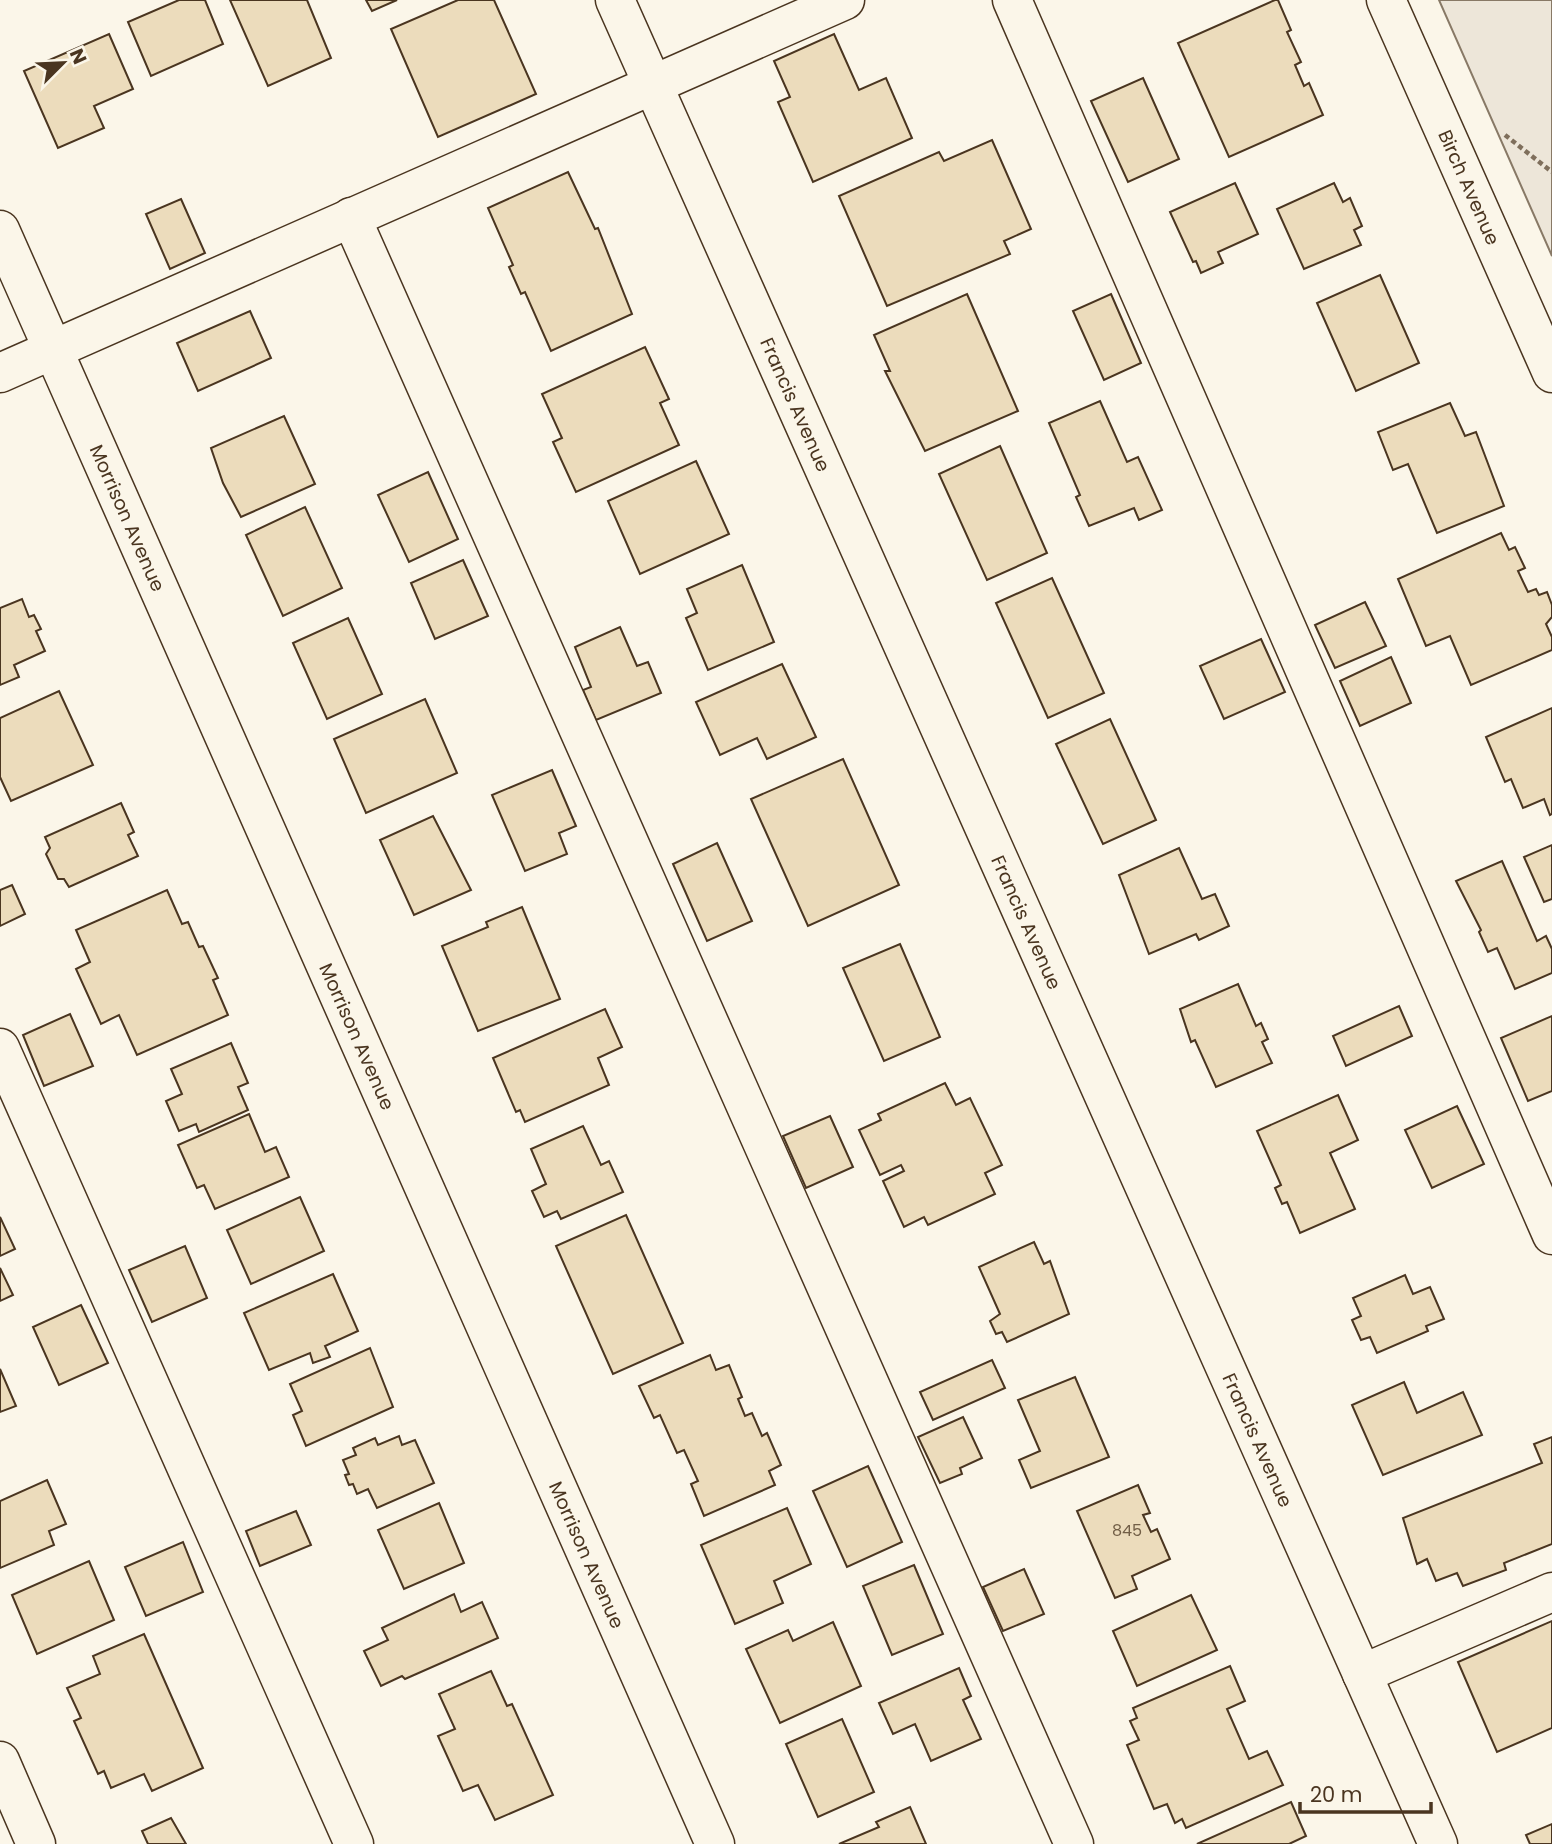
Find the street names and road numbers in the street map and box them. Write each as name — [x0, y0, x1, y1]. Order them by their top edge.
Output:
street label: Birch Avenue — [1431, 126, 1506, 249]
street label: Francis Avenue — [753, 333, 837, 476]
street label: Morrison Avenue — [83, 440, 171, 596]
street label: Francis Avenue — [984, 851, 1068, 994]
street label: Morrison Avenue — [312, 959, 401, 1114]
street label: Francis Avenue — [1216, 1369, 1299, 1512]
street label: Morrison Avenue — [542, 1477, 631, 1633]

